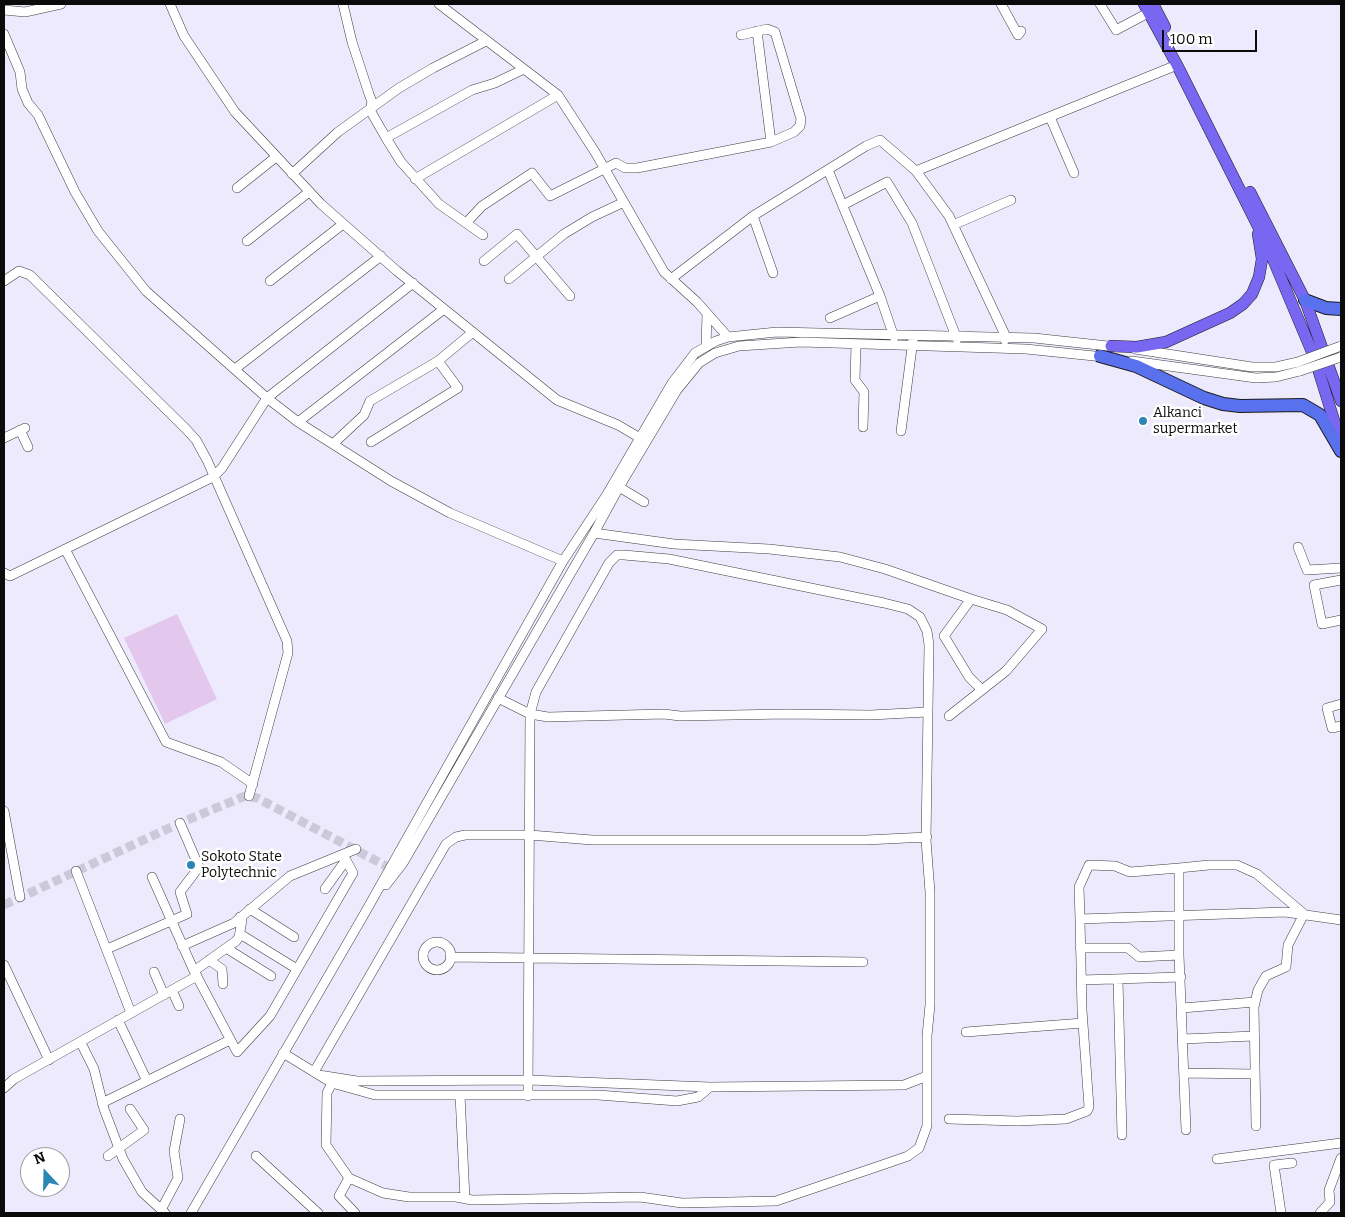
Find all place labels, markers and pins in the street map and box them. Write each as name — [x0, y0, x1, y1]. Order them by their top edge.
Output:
place label: Alkanci supermarket — [1153, 405, 1237, 438]
marker: Alkanci supermarket — [1137, 415, 1149, 427]
place label: Sokoto State Polytechnic — [201, 849, 282, 882]
marker: Sokoto State Polytechnic — [185, 859, 197, 871]

